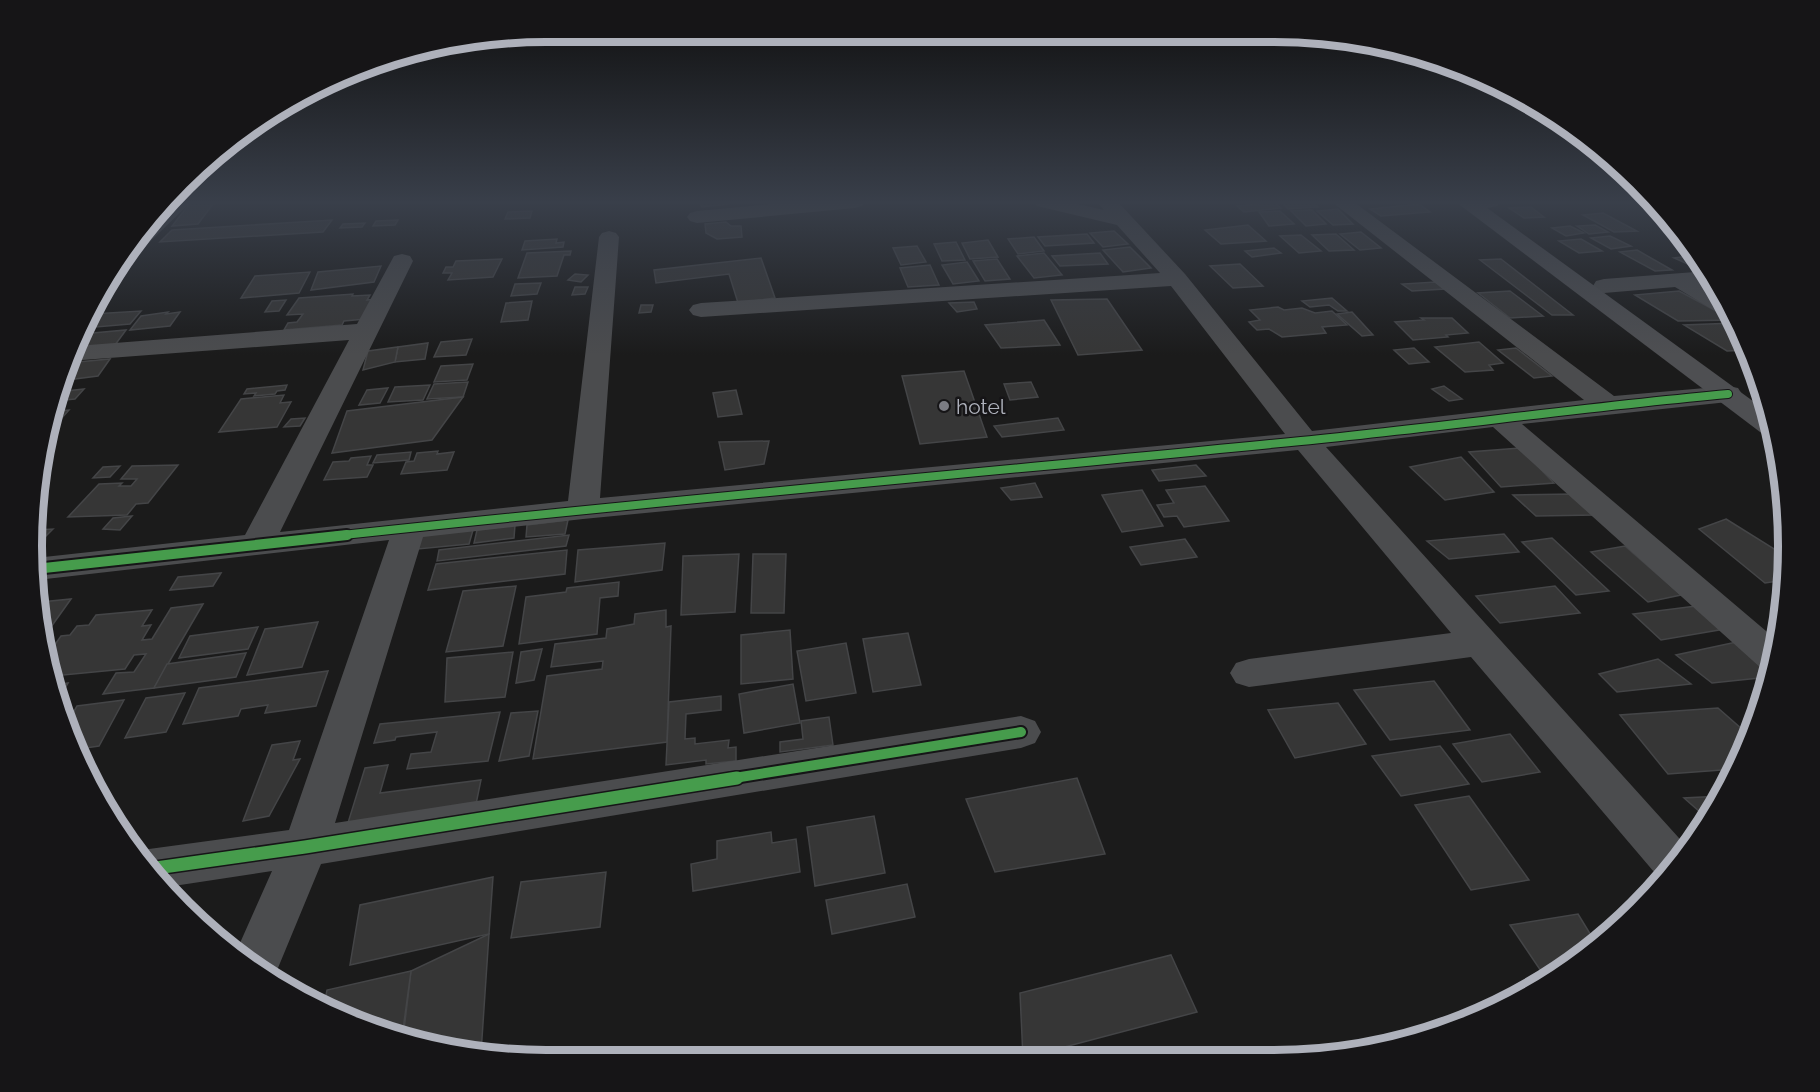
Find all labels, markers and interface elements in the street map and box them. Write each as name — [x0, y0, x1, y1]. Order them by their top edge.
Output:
place label: hotel — [956, 394, 1006, 419]
marker: hotel — [937, 399, 951, 413]

